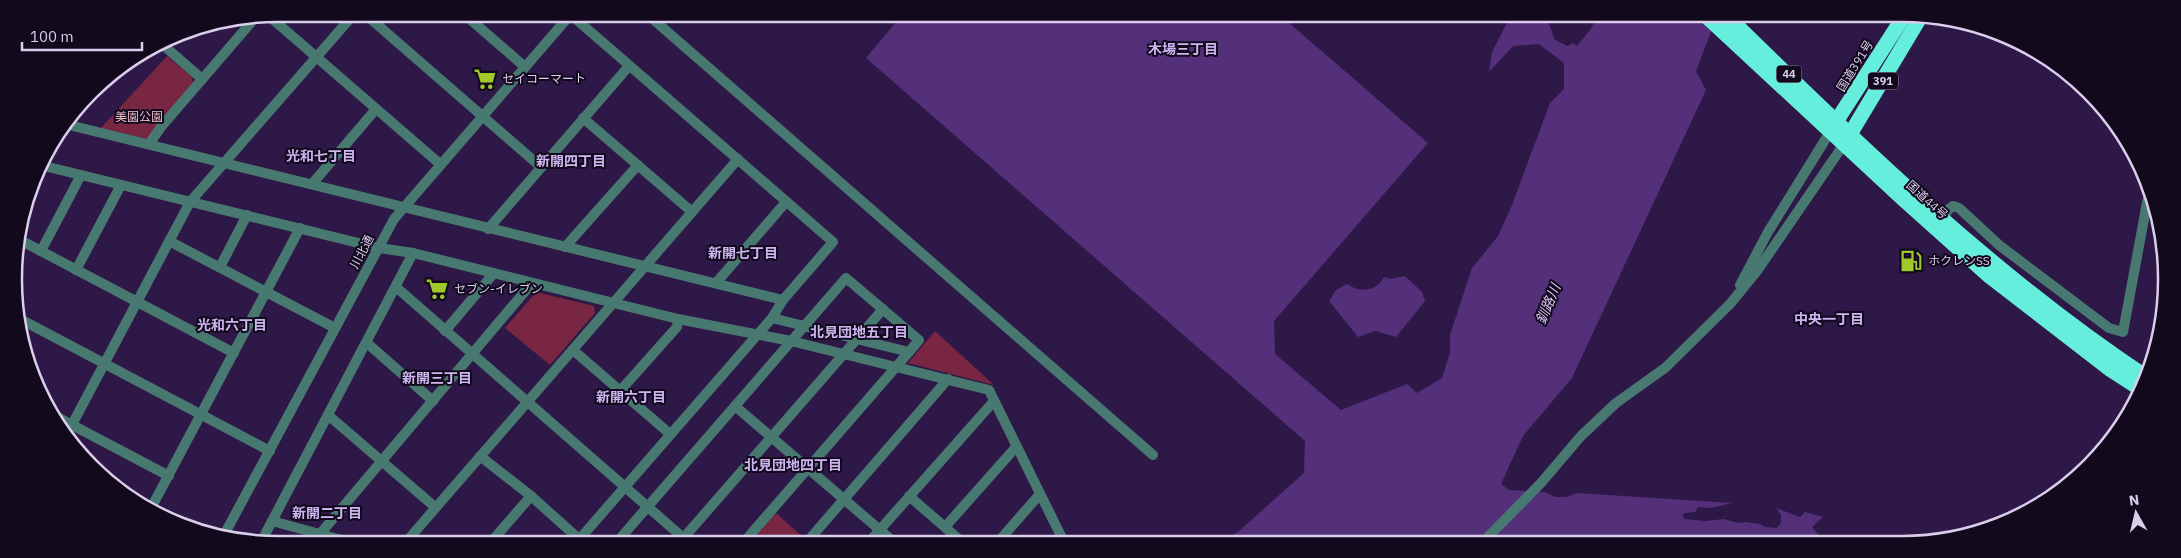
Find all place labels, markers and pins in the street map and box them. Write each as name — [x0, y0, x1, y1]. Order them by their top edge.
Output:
supermarket icon: セイコーマート — [472, 66, 498, 92]
place label: セイコーマート — [502, 71, 586, 86]
fuel station icon: ホクレンSS — [1898, 248, 1924, 274]
place label: ホクレンSS — [1928, 253, 1990, 268]
supermarket icon: セブン-イレブン — [424, 276, 450, 302]
place label: セブン-イレブン — [454, 281, 543, 296]

